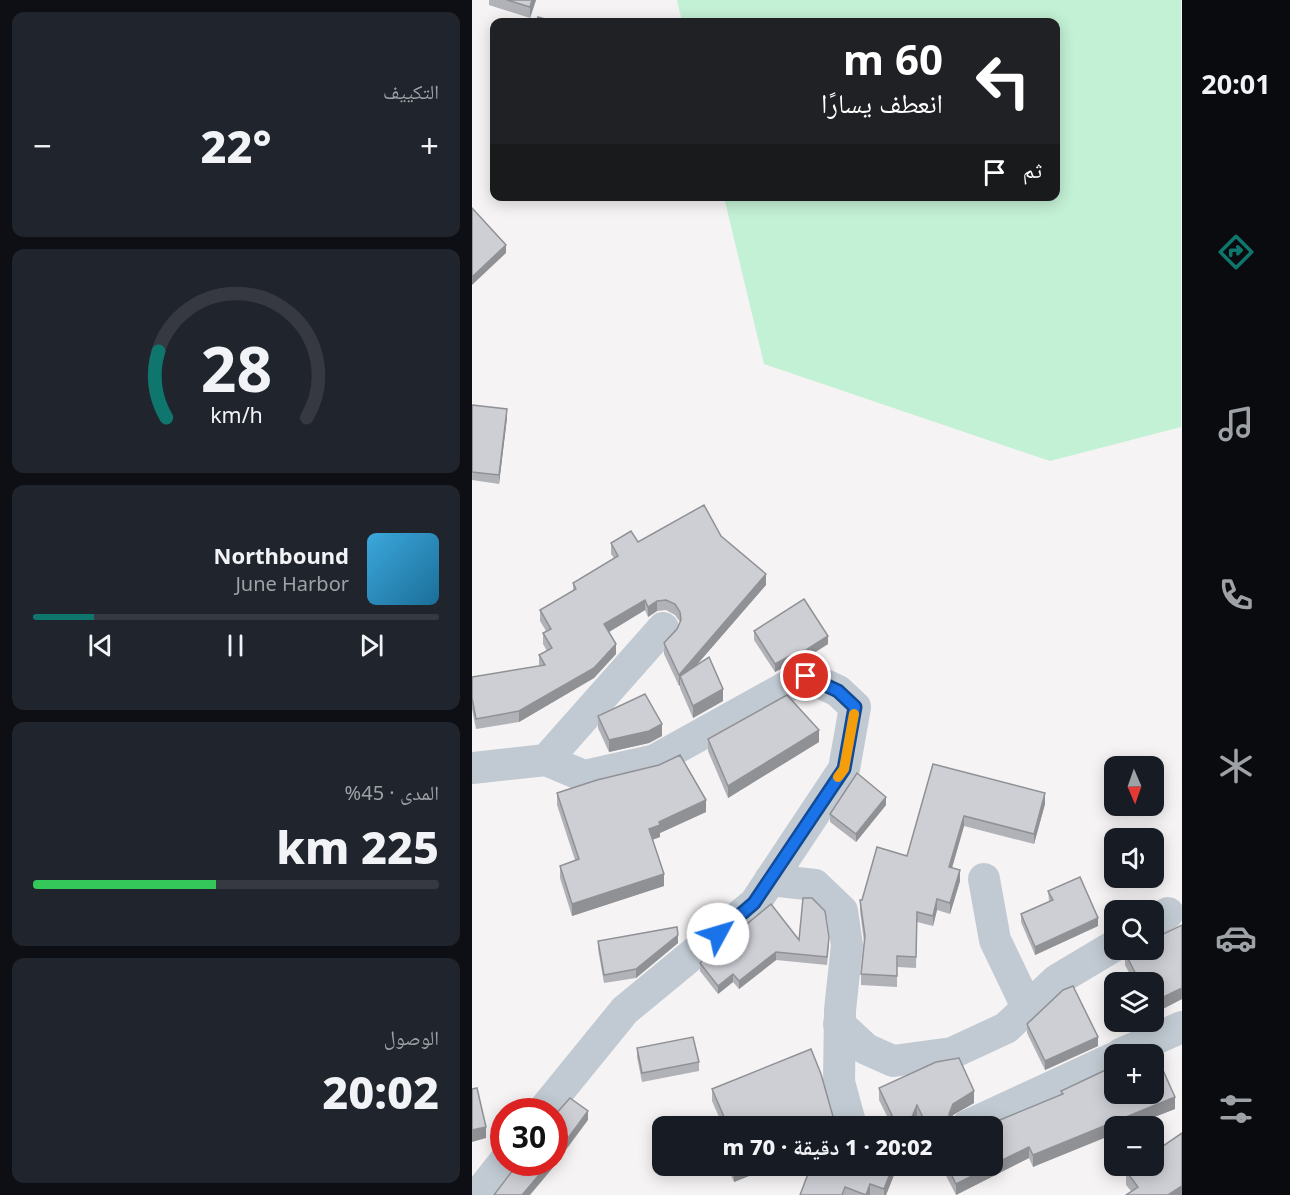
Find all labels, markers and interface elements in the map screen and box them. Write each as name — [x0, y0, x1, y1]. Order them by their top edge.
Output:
text: 60 m — [843, 30, 943, 87]
icon: left — [964, 42, 1042, 120]
text: 20:01 — [1201, 65, 1271, 102]
text: التكييف — [383, 78, 439, 105]
text: انعطف يسارًا — [821, 84, 943, 121]
text: 22° — [200, 115, 272, 176]
text: − — [33, 123, 52, 168]
text: + — [420, 123, 439, 168]
text: ثم — [1023, 154, 1042, 184]
icon: arrive — [978, 156, 1011, 189]
icon: directions — [1215, 231, 1257, 273]
text: 28 — [200, 325, 272, 410]
text: km/h — [210, 400, 262, 429]
icon: music — [1215, 403, 1257, 445]
text: Northbound — [214, 540, 349, 570]
text: June Harbor — [235, 570, 349, 597]
icon: phone — [1215, 574, 1257, 616]
icon: previous — [84, 629, 117, 662]
icon: pause — [219, 629, 252, 662]
icon: next — [355, 629, 388, 662]
pin — [780, 650, 831, 701]
icon: arrive — [789, 659, 822, 692]
icon: climate — [1215, 745, 1257, 787]
north arrow — [1104, 756, 1164, 816]
map controls — [1104, 756, 1164, 1176]
text: المدى · 45% — [345, 779, 439, 806]
text: 225 km — [276, 816, 439, 877]
button: sound — [1104, 828, 1164, 888]
button: search — [1104, 900, 1164, 960]
position arrow — [686, 902, 750, 966]
icon: car — [1215, 917, 1257, 959]
button: layers — [1104, 972, 1164, 1032]
text: الوصول — [384, 1024, 439, 1051]
button: + — [1104, 1044, 1164, 1104]
text: 20:02 — [322, 1061, 439, 1122]
icon: filters — [1215, 1088, 1257, 1130]
speed limit sign: 30 — [490, 1098, 568, 1176]
button: − — [1104, 1116, 1164, 1176]
text: 20:02 · 1 دقيقة · 70 m — [722, 1131, 933, 1161]

